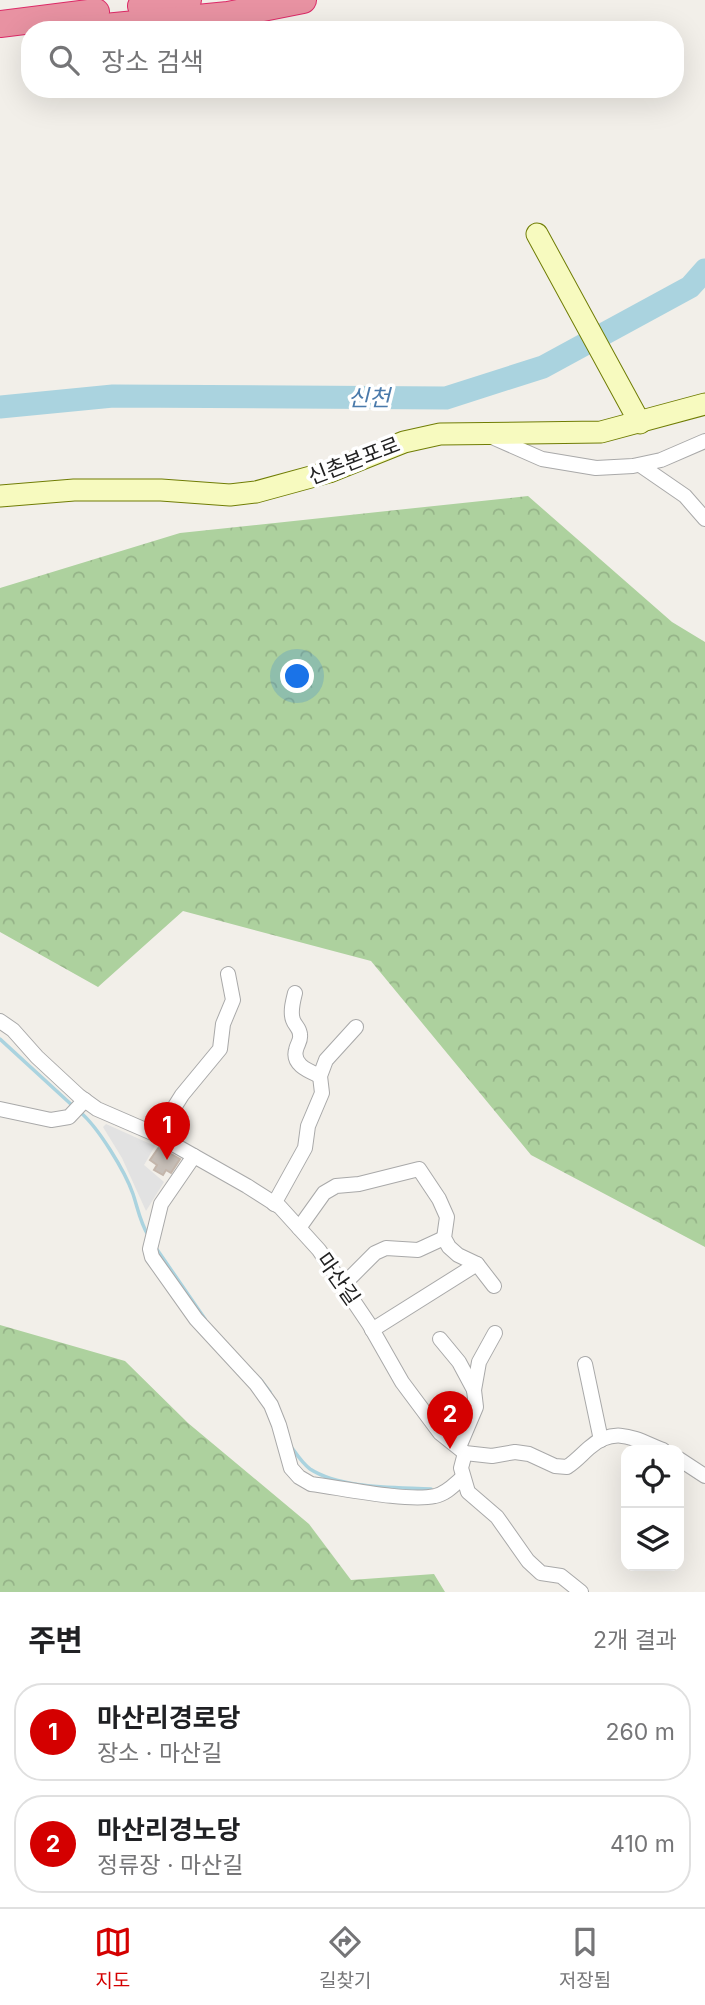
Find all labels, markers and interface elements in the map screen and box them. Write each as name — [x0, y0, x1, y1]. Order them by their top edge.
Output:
search box — [21, 21, 684, 98]
icon: search — [45, 41, 83, 79]
text: 장소 검색 — [101, 46, 204, 77]
water label: 신천 — [348, 384, 393, 412]
street label: 신촌본포로 — [304, 432, 403, 490]
your location — [280, 659, 314, 693]
pin: 1 — [144, 1102, 190, 1160]
street label: 마산길 — [312, 1248, 365, 1310]
pin: 2 — [427, 1391, 473, 1449]
map controls — [621, 1445, 684, 1571]
button: locate — [621, 1445, 684, 1508]
button: layers — [621, 1508, 684, 1571]
text: 주변 — [28, 1622, 83, 1658]
text: 2개 결과 — [593, 1626, 677, 1654]
text: 마산리경로당 — [97, 1702, 241, 1733]
text: 1 — [48, 1718, 58, 1746]
text: 260 m — [606, 1718, 675, 1746]
text: 장소 · 마산길 — [97, 1739, 222, 1767]
text: 마산리경노당 — [97, 1814, 241, 1845]
text: 2 — [46, 1830, 60, 1858]
text: 410 m — [610, 1830, 675, 1858]
text: 정류장 · 마산길 — [97, 1851, 244, 1879]
tab: 지도 — [94, 1923, 132, 1992]
tab: 길찾기 — [319, 1923, 371, 1992]
tab: 저장됨 — [559, 1923, 611, 1992]

